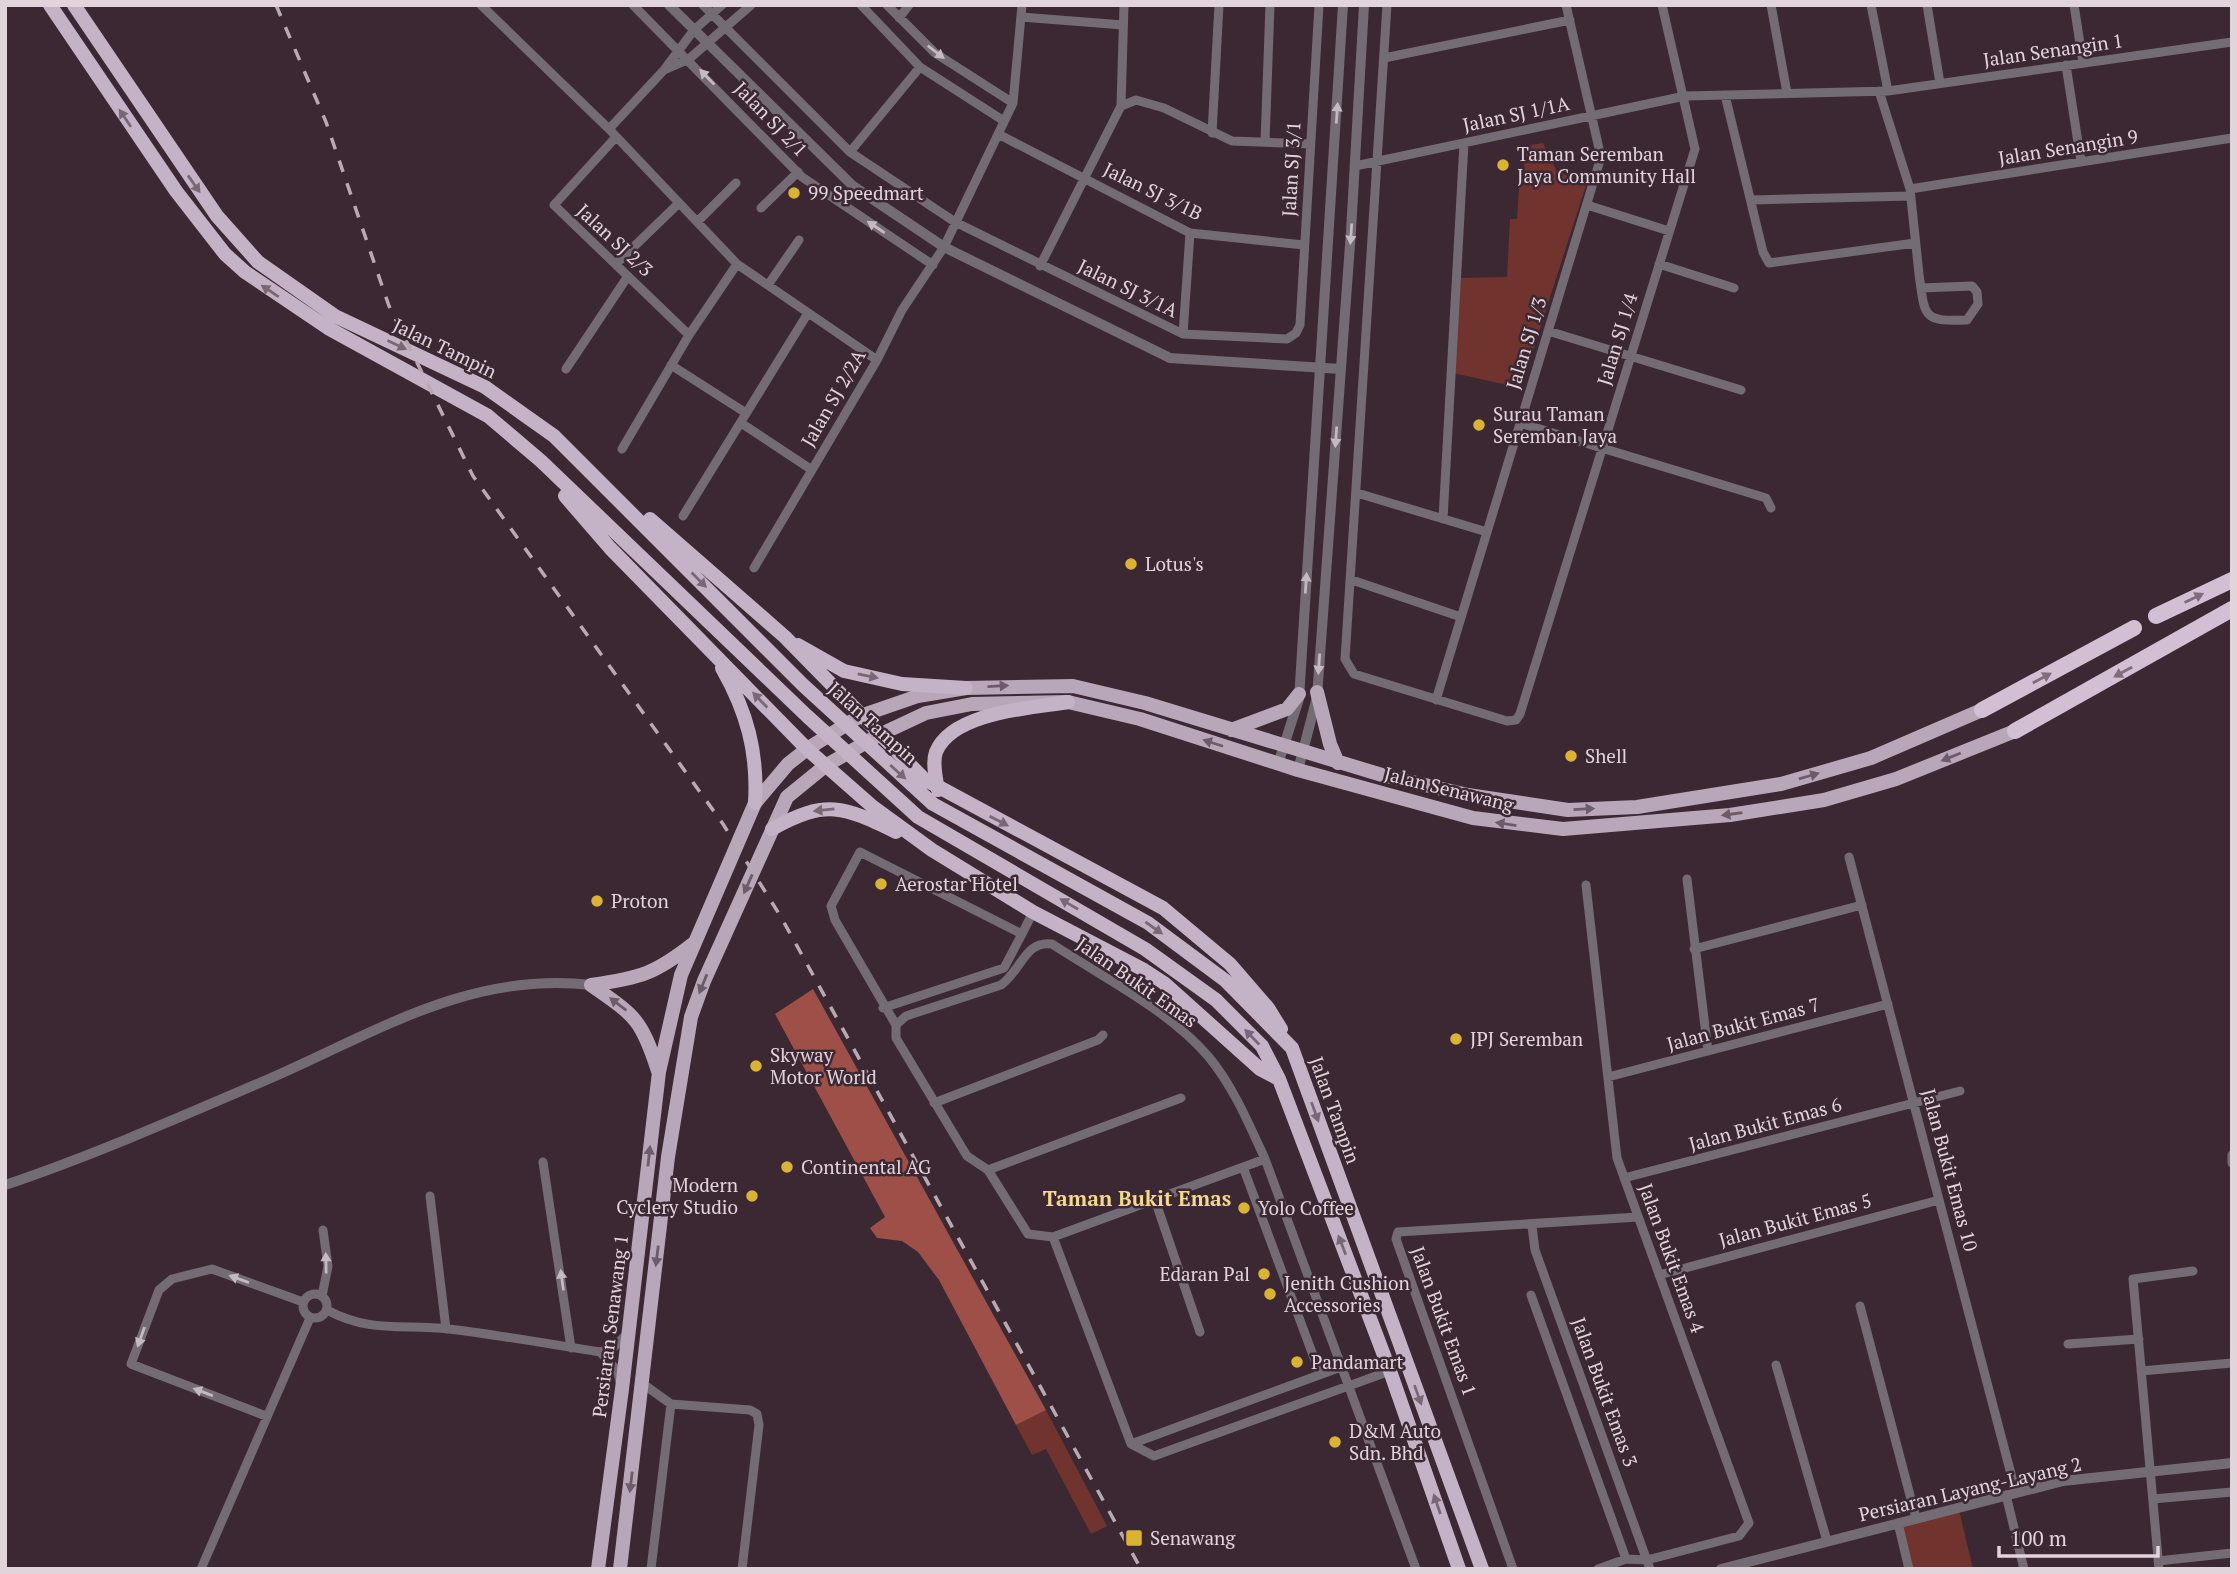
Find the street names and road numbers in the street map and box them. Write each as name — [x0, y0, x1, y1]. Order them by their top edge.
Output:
street label: Jalan Senangin 1 — [1981, 27, 2124, 72]
street label: Jalan SJ 2/1 — [729, 76, 813, 162]
street label: Jalan SJ 1/1A — [1460, 90, 1572, 137]
street label: Jalan SJ 3/1 — [1276, 121, 1305, 217]
street label: Jalan Senangin 9 — [1996, 123, 2139, 170]
street label: Jalan SJ 3/1B — [1100, 156, 1207, 225]
street label: Jalan SJ 2/3 — [572, 198, 659, 281]
street label: Jalan SJ 3/1A — [1074, 253, 1182, 323]
street label: Jalan SJ 1/4 — [1591, 289, 1643, 388]
street label: Jalan SJ 1/3 — [1500, 294, 1551, 392]
street label: Jalan Tampin — [389, 312, 501, 383]
street label: Jalan SJ 2/2A — [795, 345, 870, 451]
street label: Jalan Tampin — [823, 676, 923, 769]
street label: Jalan Senawang — [1382, 760, 1517, 817]
street label: Jalan Bukit Emas — [1072, 931, 1203, 1033]
street label: Jalan Bukit Emas 7 — [1664, 991, 1822, 1056]
street label: Jalan Tampin — [1305, 1053, 1366, 1167]
street label: Jalan Bukit Emas 10 — [1917, 1086, 1984, 1254]
street label: Jalan Bukit Emas 6 — [1686, 1091, 1844, 1156]
street label: Jalan Bukit Emas 4 — [1634, 1180, 1711, 1337]
street label: Jalan Bukit Emas 5 — [1716, 1187, 1874, 1252]
street label: Persiaran Senawang 1 — [586, 1233, 633, 1419]
street label: Jalan Bukit Emas 1 — [1406, 1243, 1483, 1399]
street label: Jalan Bukit Emas 3 — [1567, 1314, 1644, 1470]
street label: Persiaran Layang-Layang 2 — [1856, 1451, 2084, 1526]

